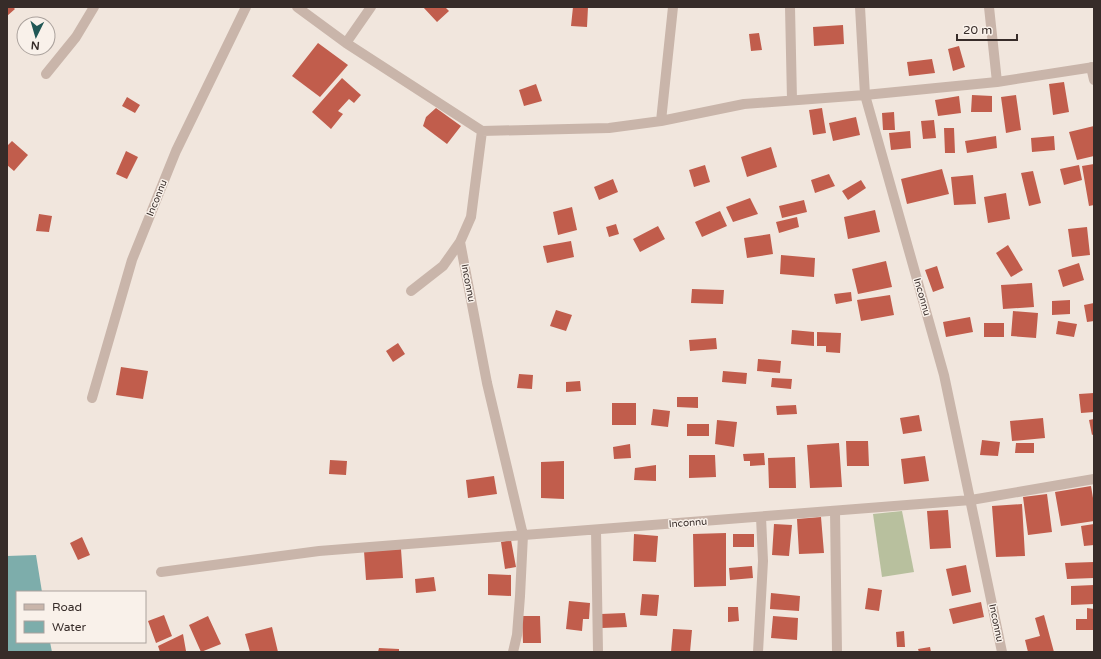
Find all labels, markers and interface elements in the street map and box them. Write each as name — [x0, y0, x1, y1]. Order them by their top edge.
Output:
north arrow — [16, 16, 56, 56]
scale bar — [957, 16, 1017, 42]
text: 20 m — [963, 23, 992, 37]
text: N — [30, 39, 40, 52]
street label: Inconnu — [144, 178, 170, 218]
street label: Inconnu — [458, 263, 478, 303]
street label: Inconnu — [911, 277, 933, 317]
street label: Inconnu — [668, 516, 708, 530]
legend — [16, 591, 146, 643]
text: Road — [52, 600, 82, 614]
street label: Inconnu — [986, 603, 1006, 643]
text: Water — [52, 620, 87, 634]

